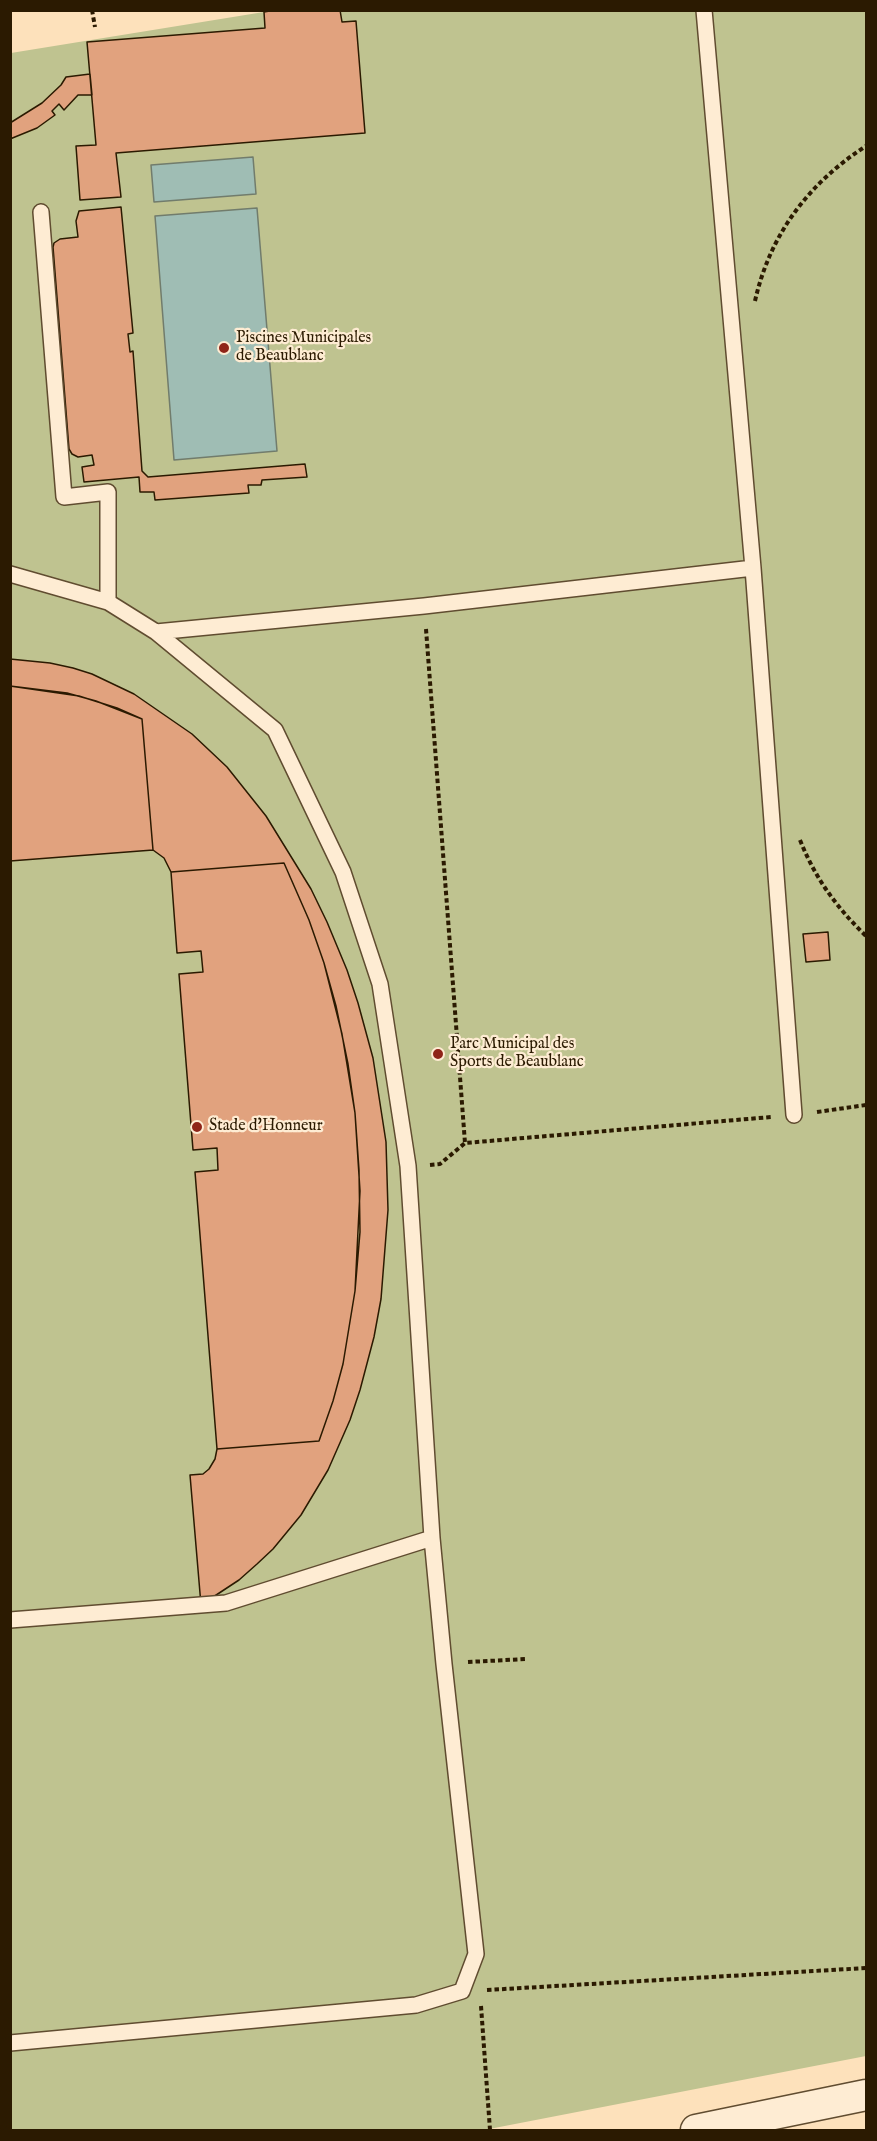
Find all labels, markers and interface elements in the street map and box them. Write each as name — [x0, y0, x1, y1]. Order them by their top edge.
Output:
place label: Piscines Municipales de Beaublanc — [236, 329, 371, 367]
marker: Piscines Municipales de Beaublanc — [217, 341, 231, 355]
place label: Parc Municipal des Sports de Beaublanc — [450, 1035, 584, 1073]
marker: Parc Municipal des Sports de Beaublanc — [431, 1047, 445, 1061]
place label: Stade d'Honneur — [209, 1117, 322, 1137]
marker: Stade d'Honneur — [190, 1120, 204, 1134]

